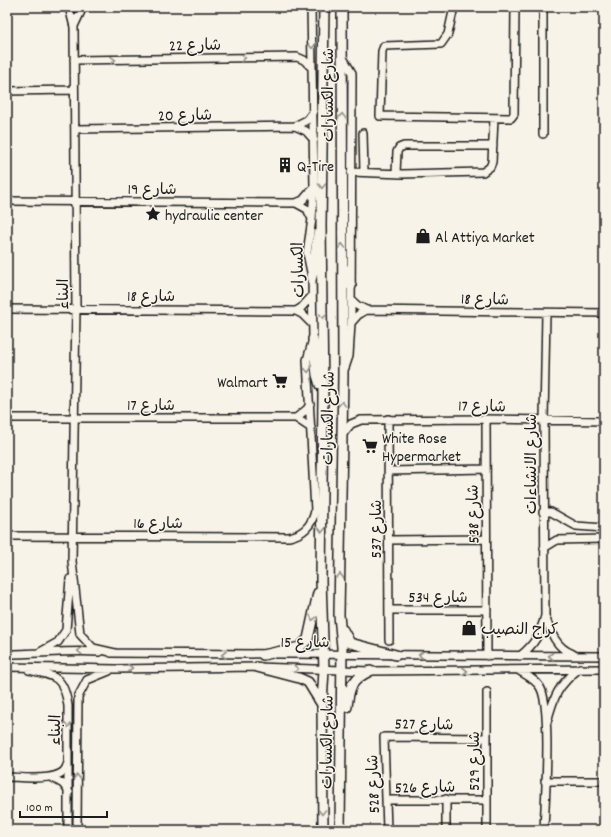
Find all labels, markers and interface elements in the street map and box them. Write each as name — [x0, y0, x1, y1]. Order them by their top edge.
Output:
street label: شارع 22 — [169, 35, 221, 58]
one-way arrow — [308, 43, 316, 49]
street label: شارع الكسارات — [318, 48, 341, 142]
one-way arrow — [240, 54, 246, 62]
one-way arrow — [110, 56, 116, 64]
street label: شارع 20 — [158, 105, 212, 128]
one-way arrow — [338, 113, 346, 119]
building icon: Q-Tire — [276, 156, 294, 174]
place label: Q-Tire — [297, 156, 334, 179]
street label: شارع 19 — [127, 179, 177, 202]
one-way arrow — [318, 183, 326, 189]
place icon: hydraulic center — [144, 205, 162, 223]
place label: hydraulic center — [165, 205, 263, 228]
shop icon: Al Attiya Market — [414, 227, 432, 245]
place label: Al Attiya Market — [435, 227, 535, 250]
street label: الكسارات — [288, 242, 311, 298]
one-way arrow — [338, 243, 346, 249]
street label: البناء — [53, 279, 76, 309]
street label: شارع 18 — [127, 286, 175, 309]
street label: شارع 18 — [461, 289, 509, 312]
one-way arrow — [319, 313, 327, 319]
one-way arrow — [303, 367, 312, 373]
street label: شارع الكسارات — [317, 371, 342, 465]
place label: Walmart — [217, 372, 268, 395]
supermarket icon: Walmart — [271, 372, 289, 390]
street label: شارع 17 — [127, 395, 175, 418]
street label: شارع 17 — [458, 396, 506, 419]
one-way arrow — [338, 401, 346, 407]
street label: شارع الانشاءات — [521, 414, 544, 514]
place label: White Rose Hypermarket — [382, 428, 461, 469]
supermarket icon: White Rose Hypermarket — [361, 437, 379, 455]
street label: شارع 538 — [462, 484, 487, 544]
street label: شارع 537 — [366, 500, 389, 558]
street label: شارع 16 — [133, 513, 183, 536]
one-way arrow — [317, 527, 326, 533]
one-way arrow — [336, 573, 344, 579]
street label: شارع 534 — [408, 587, 468, 610]
one-way arrow — [309, 615, 317, 621]
shop icon: كراج النصيب — [460, 619, 478, 637]
place label: كراج النصيب — [481, 619, 559, 642]
street label: شارع 15 — [280, 632, 330, 655]
one-way arrow — [77, 647, 83, 655]
one-way arrow — [221, 650, 227, 659]
one-way arrow — [418, 651, 424, 659]
one-way arrow — [548, 652, 554, 660]
one-way arrow — [127, 664, 133, 672]
one-way arrow — [293, 664, 299, 673]
one-way arrow — [462, 666, 468, 675]
street label: شارع الكسارات — [316, 695, 341, 789]
street label: شارع 527 — [394, 713, 454, 738]
street label: البناء — [45, 714, 68, 746]
one-way arrow — [64, 722, 72, 728]
street label: شارع 529 — [464, 731, 487, 791]
street label: شارع 528 — [362, 754, 387, 814]
one-way arrow — [73, 774, 81, 780]
street label: شارع 526 — [395, 776, 456, 801]
scale bar — [20, 793, 107, 819]
text: 100 m — [26, 800, 53, 817]
one-way arrow — [318, 809, 327, 815]

